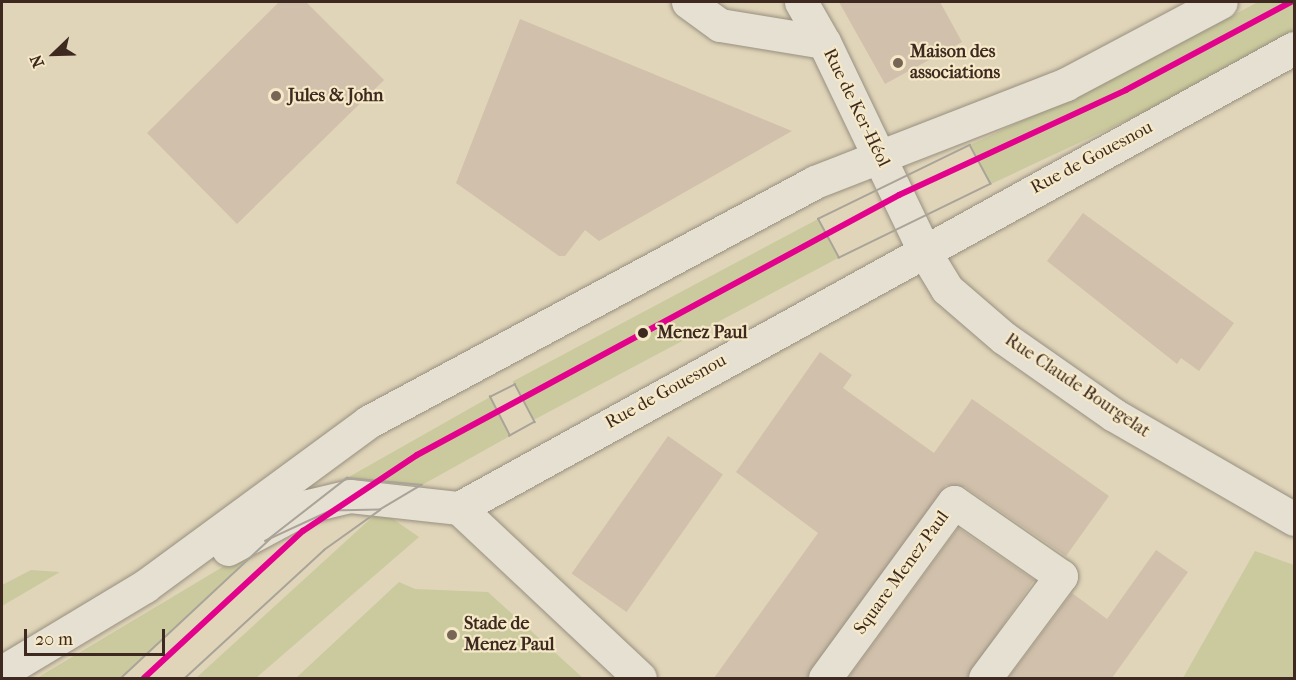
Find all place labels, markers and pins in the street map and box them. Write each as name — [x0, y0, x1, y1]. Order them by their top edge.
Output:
place label: Maison des associations — [910, 42, 1000, 84]
marker: Maison des associations — [891, 56, 905, 70]
place label: Jules & John — [288, 85, 383, 107]
marker: Jules & John — [269, 89, 283, 103]
place label: Menez Paul — [657, 322, 747, 344]
marker: Menez Paul — [634, 324, 652, 342]
place label: Stade de Menez Paul — [464, 614, 554, 656]
marker: Stade de Menez Paul — [445, 628, 459, 642]

